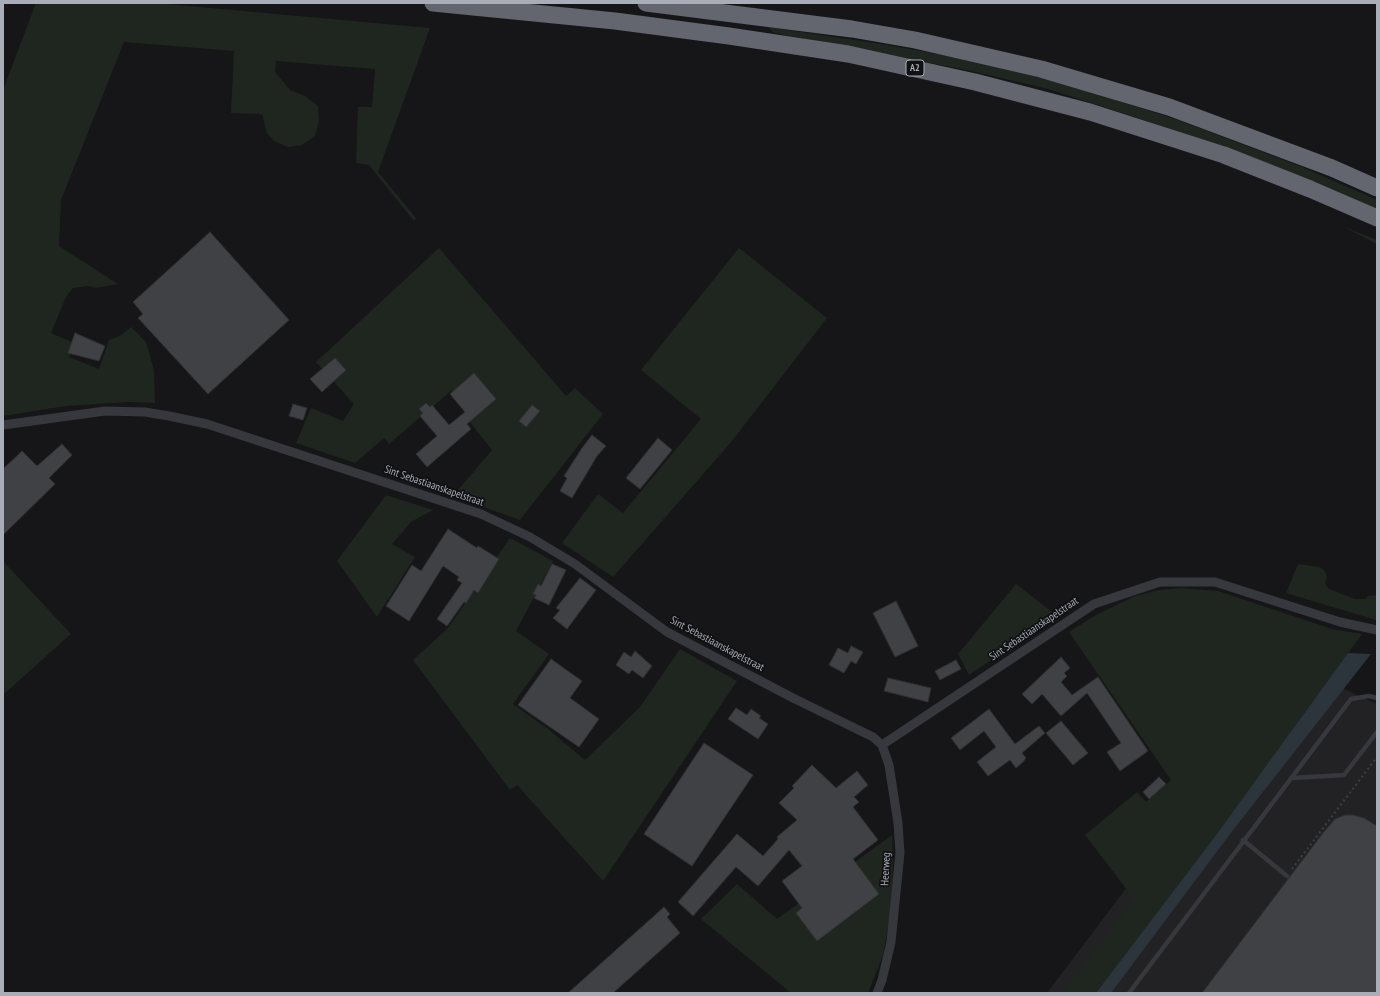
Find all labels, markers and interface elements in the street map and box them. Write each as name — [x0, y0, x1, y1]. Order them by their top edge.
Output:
road number: A2 — [906, 60, 924, 76]
street label: Sint Sebastiaanskapelstraat — [383, 463, 485, 509]
street label: Sint Sebastiaanskapelstraat — [987, 594, 1081, 664]
street label: Sint Sebastiaanskapelstraat — [668, 614, 766, 674]
street label: Heerweg — [879, 852, 893, 886]

